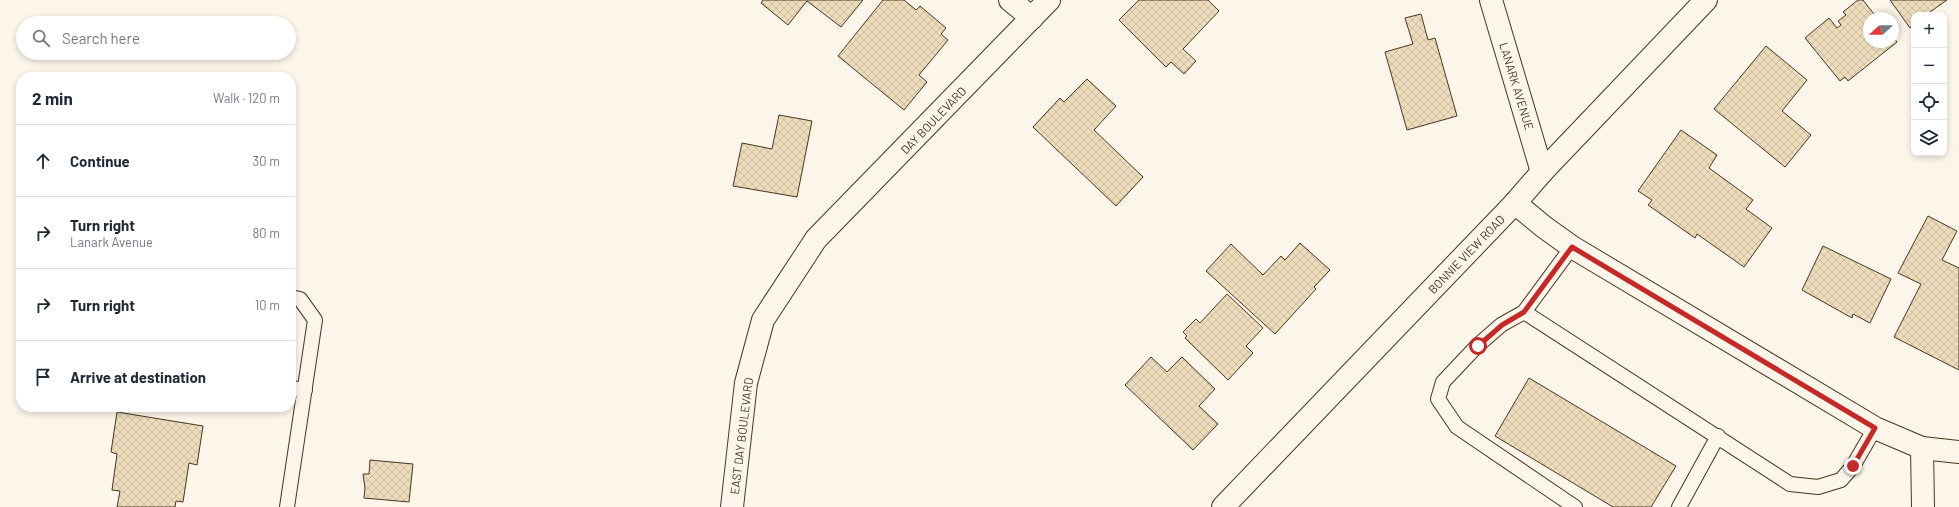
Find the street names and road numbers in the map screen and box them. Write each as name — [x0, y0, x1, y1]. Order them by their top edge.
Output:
street label: LANARK AVENUE — [1497, 40, 1537, 132]
street label: DAY BOULEVARD — [897, 84, 969, 156]
street label: BONNIE VIEW ROAD — [1425, 212, 1507, 296]
street label: EAST DAY BOULEVARD — [727, 377, 755, 495]

